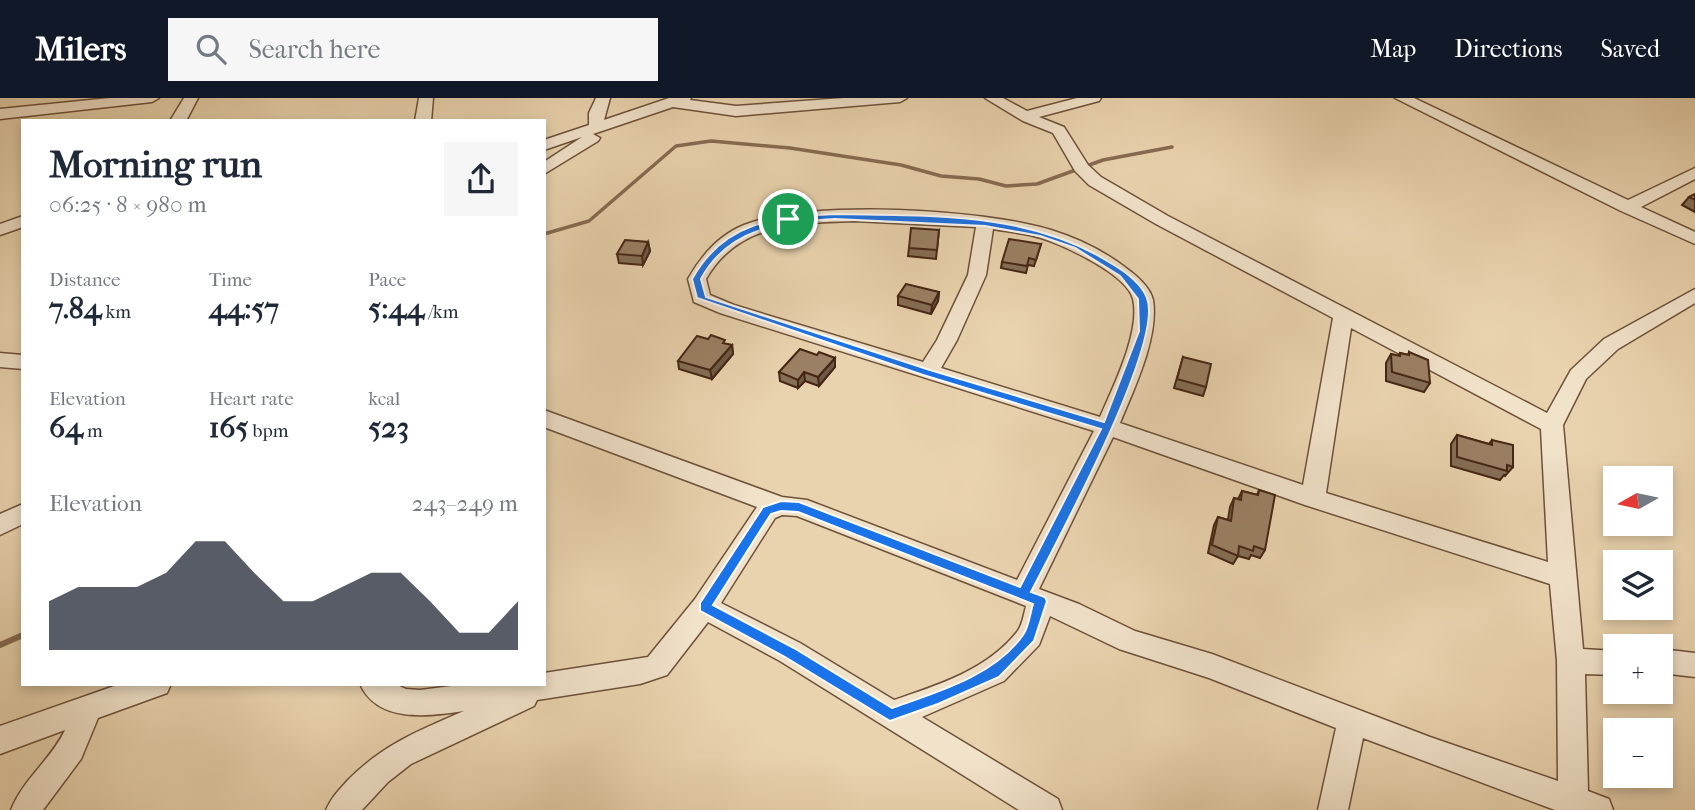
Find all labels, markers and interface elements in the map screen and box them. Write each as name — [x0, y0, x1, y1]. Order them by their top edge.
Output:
search box — [168, 18, 658, 81]
text: Milers — [35, 30, 126, 69]
icon: search — [192, 30, 230, 68]
text: Search here — [248, 34, 380, 65]
text: Map — [1370, 35, 1416, 63]
text: Directions — [1454, 35, 1562, 63]
text: Saved — [1600, 35, 1660, 63]
text: Morning run — [49, 142, 262, 187]
button: share — [444, 142, 518, 216]
pin — [758, 189, 818, 249]
text: 06:25 · 8 × 980 m — [49, 191, 207, 218]
icon: arrive — [769, 200, 807, 238]
text: Distance — [49, 269, 120, 291]
text: Time — [209, 269, 252, 291]
text: Pace — [368, 269, 406, 291]
text: 7.84 — [49, 291, 101, 326]
text: 44:57 — [209, 291, 279, 326]
text: 5:44 — [368, 291, 424, 326]
text: km — [101, 301, 131, 323]
text: /km — [424, 301, 458, 323]
text: Elevation — [49, 388, 126, 410]
text: Heart rate — [209, 388, 294, 410]
text: kcal — [368, 388, 400, 410]
text: 64 — [49, 410, 83, 445]
text: 165 — [209, 410, 248, 445]
text: 523 — [368, 410, 409, 445]
text: m — [83, 420, 103, 442]
text: bpm — [248, 420, 289, 442]
north arrow — [1603, 466, 1673, 536]
map controls — [1603, 466, 1673, 788]
text: Elevation — [49, 490, 142, 517]
text: 243–249 m — [412, 490, 518, 517]
button: layers — [1603, 550, 1673, 620]
button: + — [1603, 634, 1673, 704]
button: − — [1603, 718, 1673, 788]

